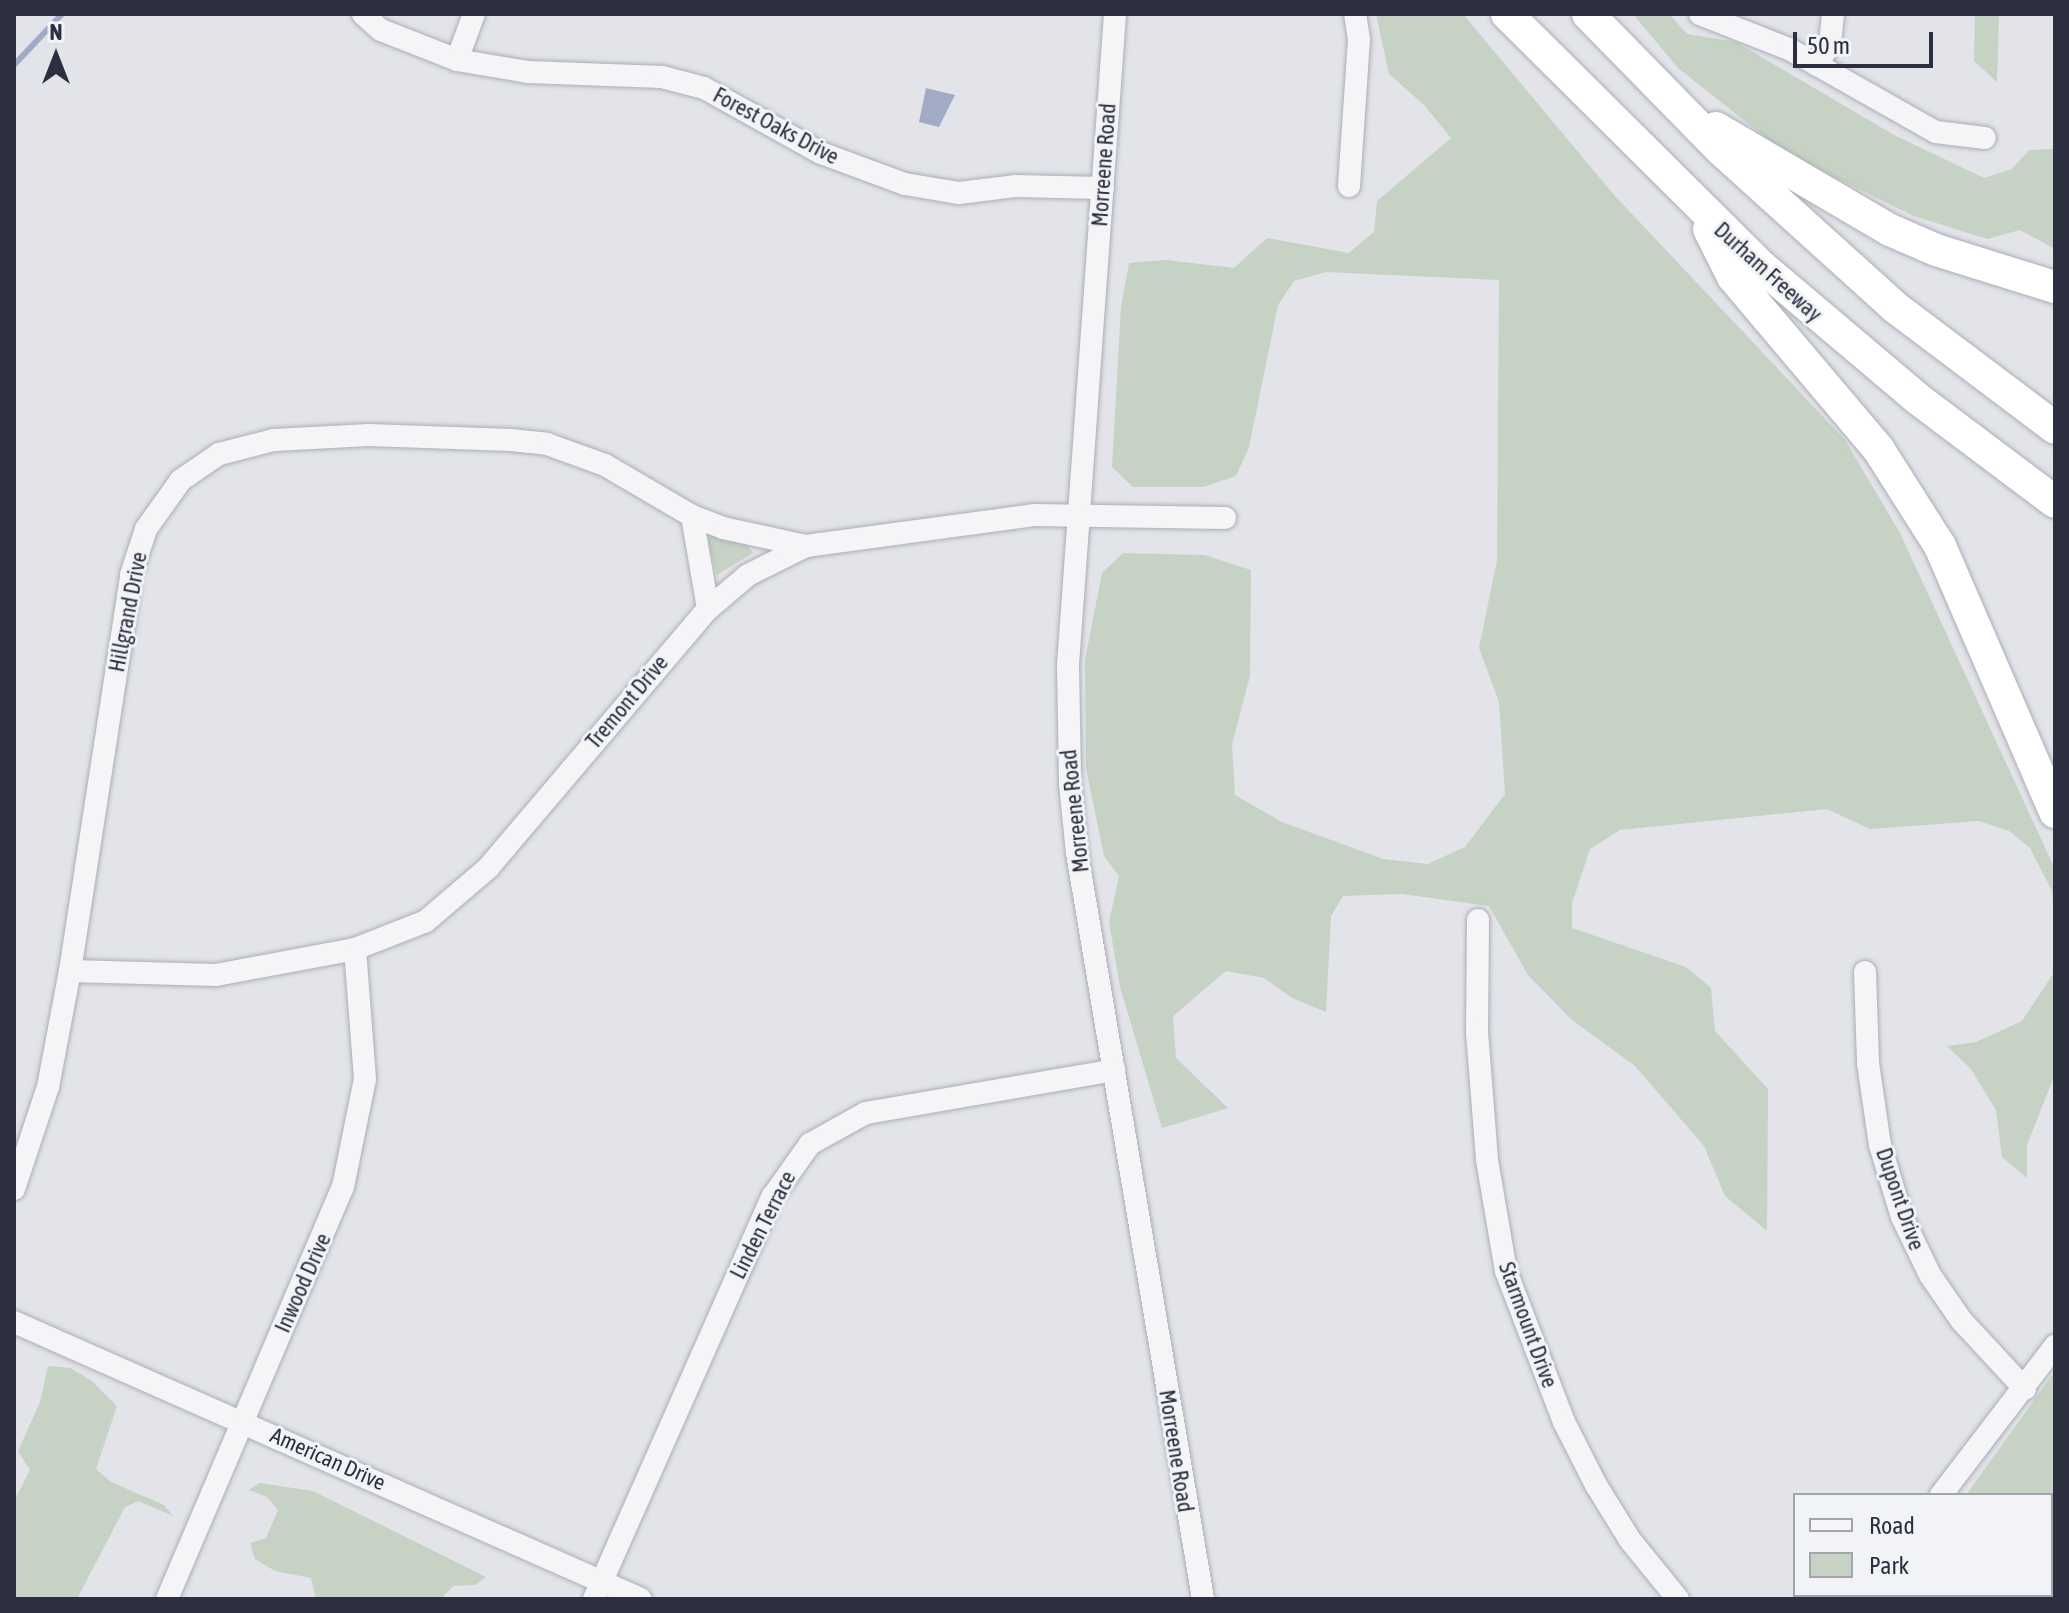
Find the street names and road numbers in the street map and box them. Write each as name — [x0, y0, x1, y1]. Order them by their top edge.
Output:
street label: Forest Oaks Drive — [709, 82, 843, 170]
street label: Morreene Road — [1087, 102, 1121, 228]
street label: Durham Freeway — [1709, 217, 1827, 327]
street label: Hillgrand Drive — [103, 550, 153, 674]
street label: Tremont Drive — [580, 650, 674, 754]
street label: Morreene Road — [1055, 748, 1095, 874]
street label: Dupont Drive — [1870, 1144, 1930, 1254]
street label: Linden Terrace — [725, 1167, 801, 1283]
street label: Inwood Drive — [269, 1229, 337, 1337]
street label: Starmount Drive — [1493, 1259, 1563, 1391]
street label: Morreene Road — [1153, 1388, 1199, 1514]
street label: American Drive — [266, 1422, 390, 1496]

